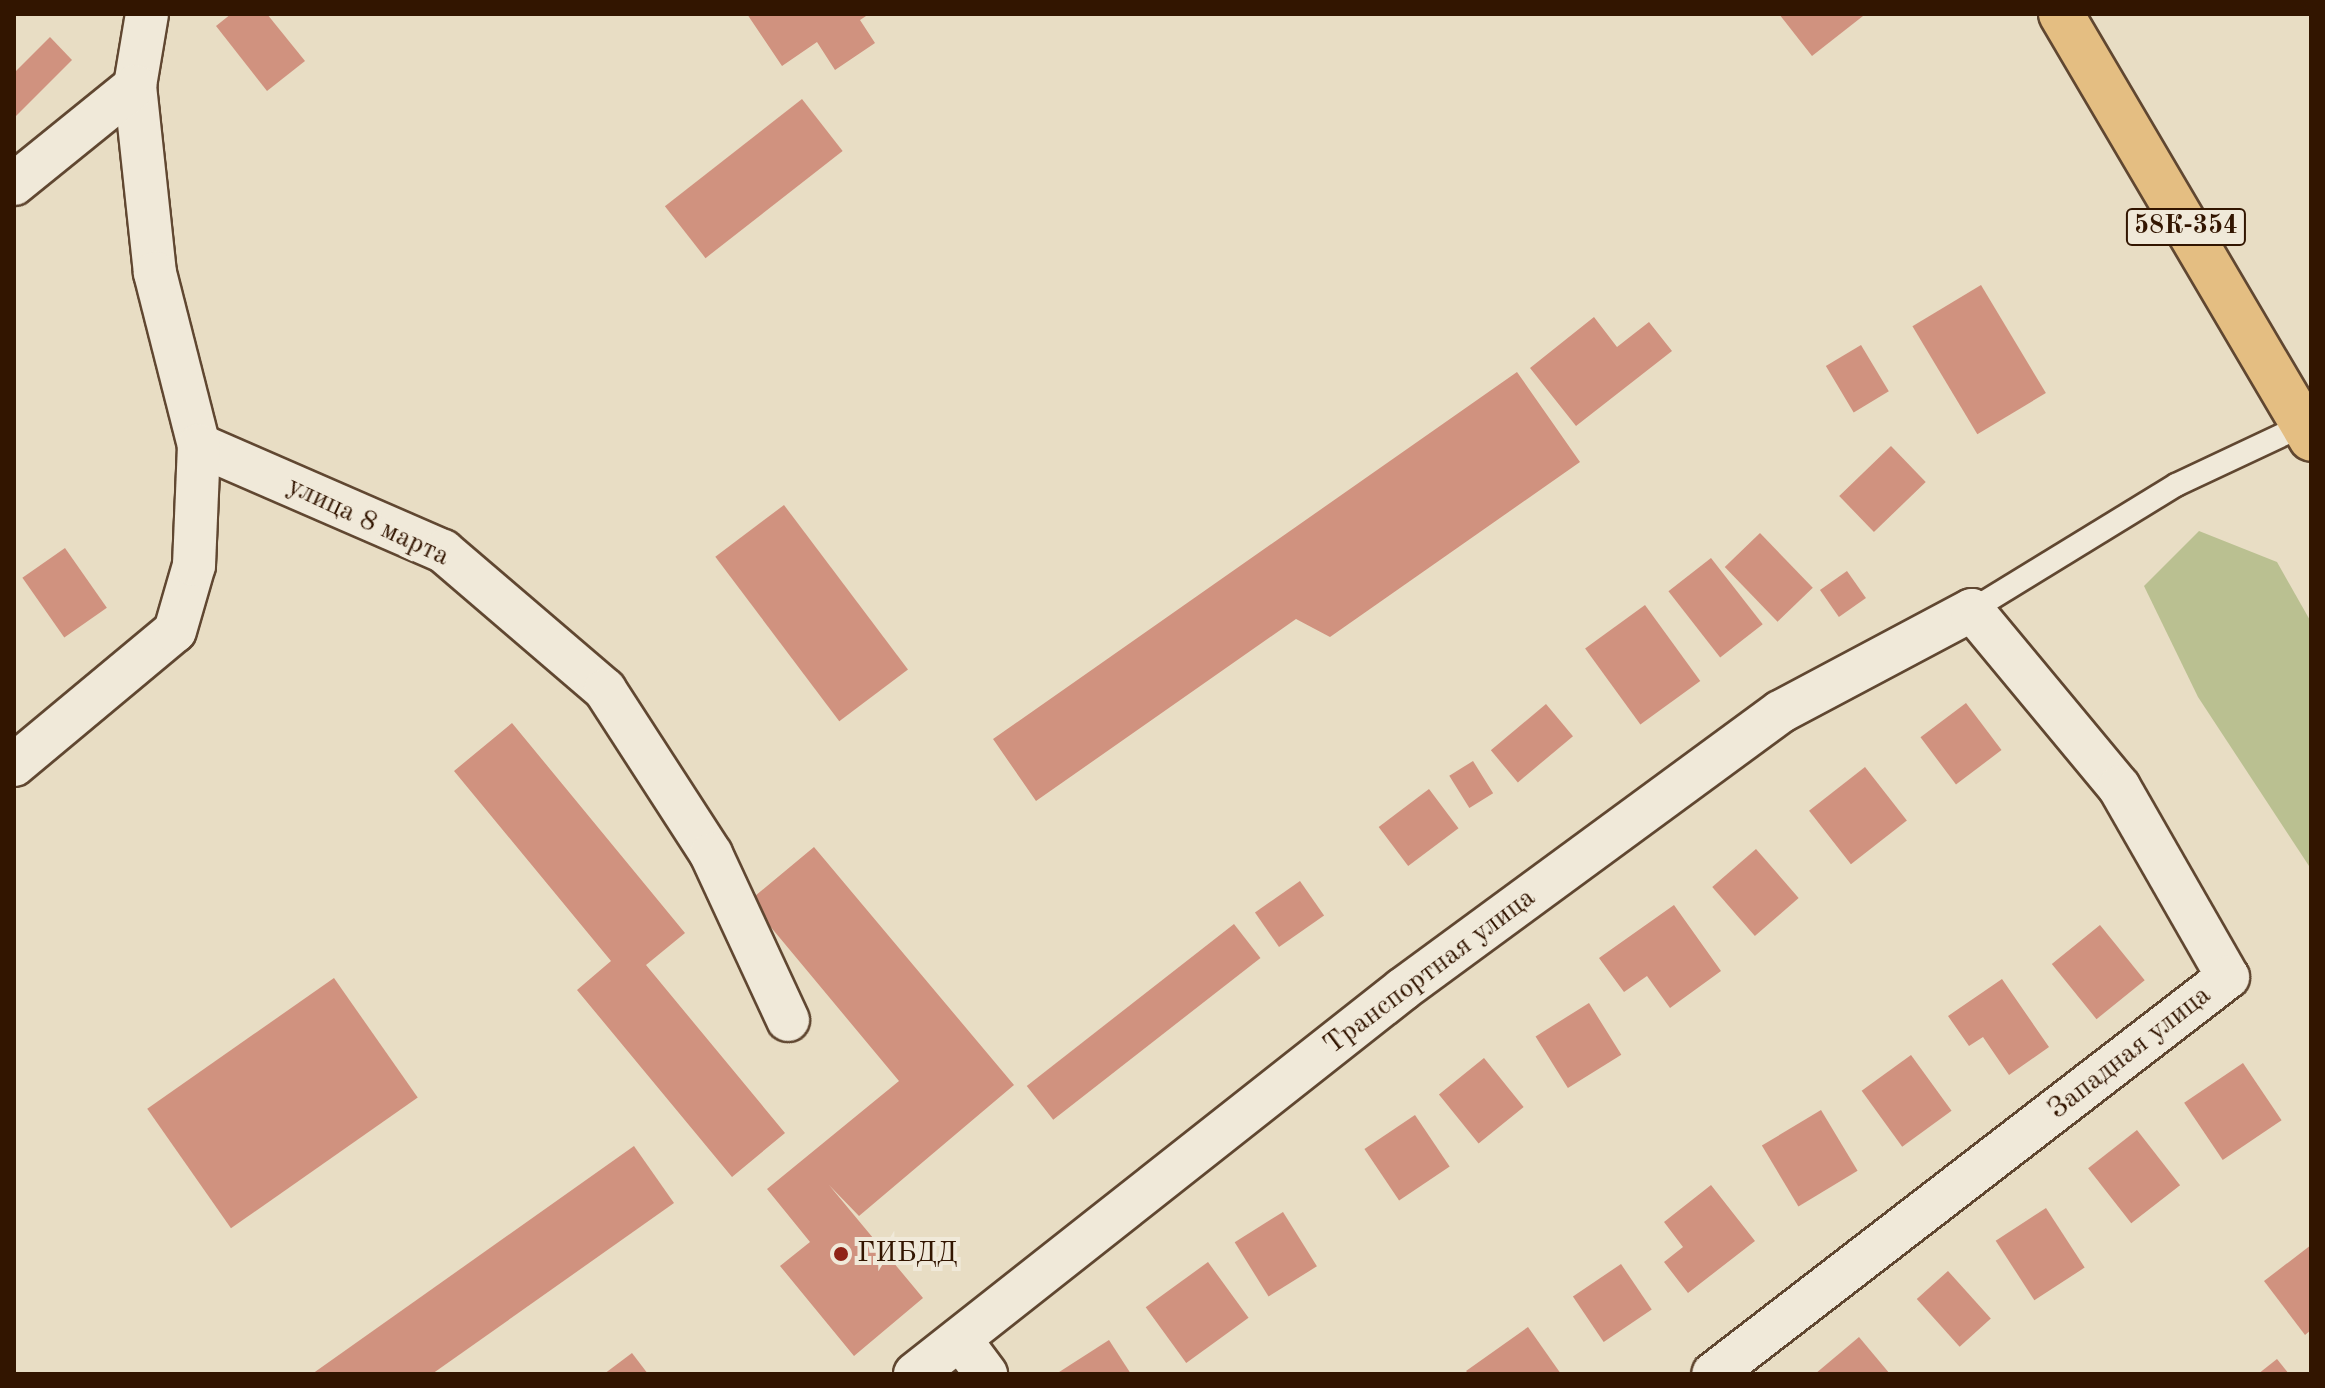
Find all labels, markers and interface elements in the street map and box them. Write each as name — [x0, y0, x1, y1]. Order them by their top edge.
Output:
road number: 58К-354 — [2124, 205, 2248, 249]
street label: улица 8 марта — [282, 470, 454, 574]
street label: Транспортная улица — [1318, 882, 1542, 1062]
street label: Западная улица — [2042, 979, 2218, 1127]
place label: ГИБДД — [857, 1237, 957, 1271]
marker: ГИБДД — [832, 1245, 850, 1263]

